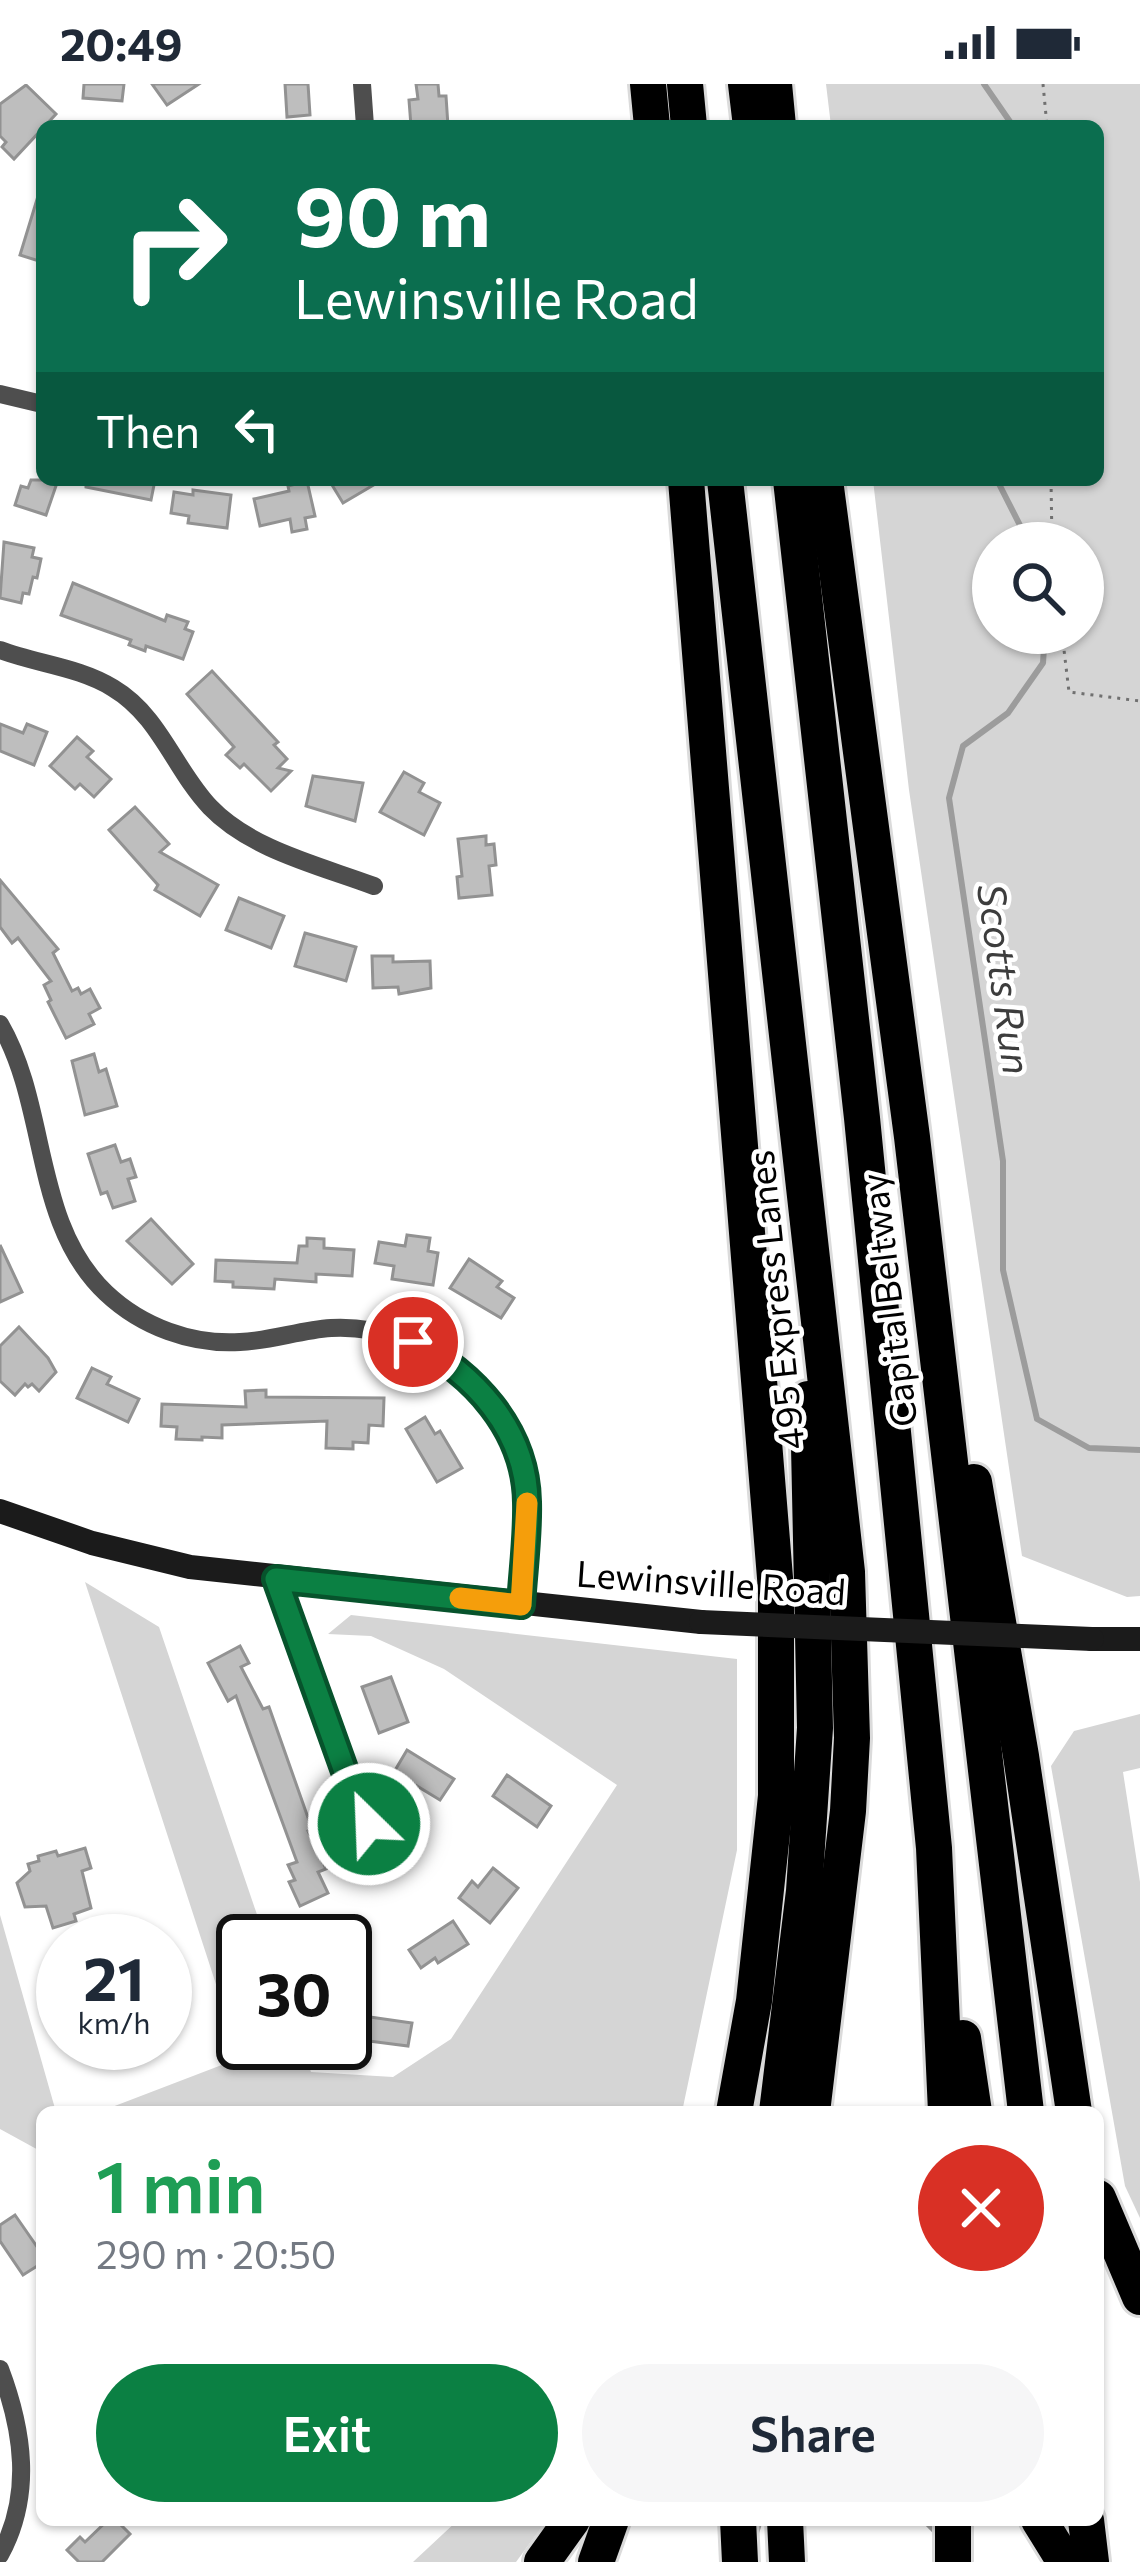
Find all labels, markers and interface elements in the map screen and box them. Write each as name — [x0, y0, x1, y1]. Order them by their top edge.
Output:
text: 20:49 — [60, 15, 183, 70]
text: 90 m — [294, 162, 491, 264]
icon: right — [96, 168, 252, 324]
text: Lewinsville Road — [294, 264, 699, 330]
icon: left — [224, 396, 290, 462]
text: Then — [96, 402, 200, 457]
map controls — [972, 522, 1104, 654]
button: search — [972, 522, 1104, 654]
water label: Scotts Run — [969, 880, 1043, 1077]
street label: 495 Express Lanes — [736, 1148, 812, 1452]
street label: Capital Beltway — [850, 1171, 924, 1430]
pin — [362, 1291, 464, 1393]
icon: arrive — [380, 1309, 446, 1375]
street label: Lewinsville Road — [575, 1550, 847, 1612]
position arrow — [306, 1761, 432, 1887]
speed limit sign: 30 — [216, 1914, 372, 2070]
text: 21 — [83, 1940, 145, 2013]
text: km/h — [78, 2003, 150, 2040]
text: 1 min — [96, 2140, 266, 2228]
button: close — [918, 2145, 1044, 2271]
text: 290 m · 20:50 — [96, 2229, 336, 2277]
button: Exit — [96, 2364, 558, 2502]
button: Share — [582, 2364, 1044, 2502]

